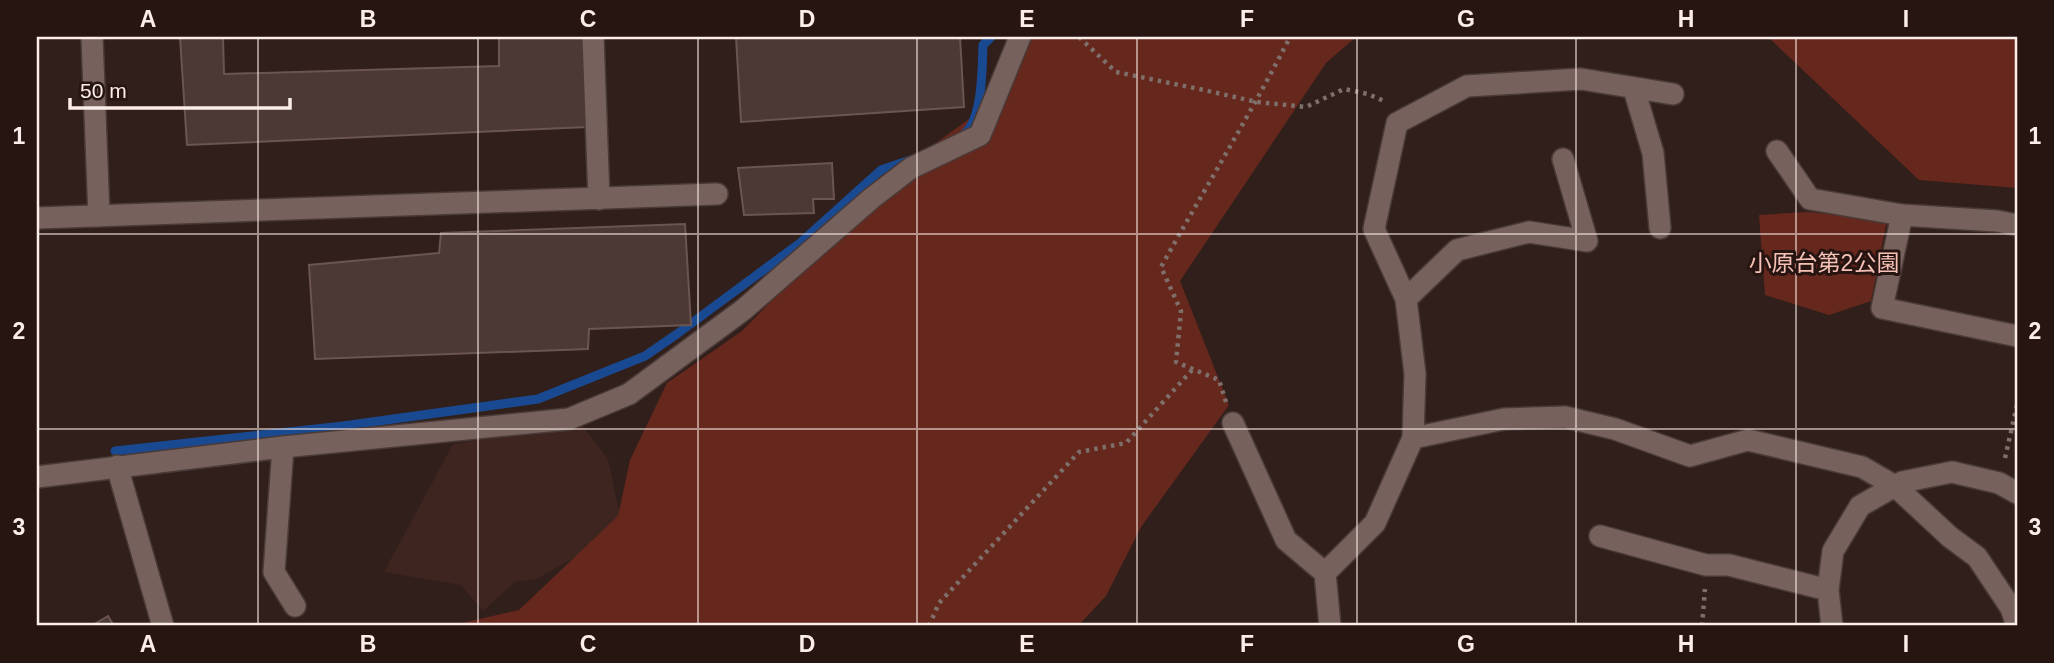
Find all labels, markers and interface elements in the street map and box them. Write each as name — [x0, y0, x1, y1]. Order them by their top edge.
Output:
text: A — [140, 6, 156, 32]
text: B — [360, 6, 376, 32]
text: C — [580, 6, 596, 32]
text: D — [799, 6, 815, 32]
text: E — [1019, 6, 1035, 32]
text: F — [1240, 6, 1254, 32]
text: G — [1457, 6, 1475, 32]
text: H — [1678, 6, 1694, 32]
text: I — [1903, 6, 1909, 32]
scale bar — [70, 66, 290, 110]
text: 50 m — [80, 79, 127, 102]
text: 1 — [13, 123, 26, 149]
text: 1 — [2029, 123, 2042, 149]
park label: 小原台第2公園 — [1749, 250, 1899, 276]
text: 2 — [13, 318, 25, 344]
text: 2 — [2029, 318, 2041, 344]
text: 3 — [13, 514, 25, 540]
text: 3 — [2029, 514, 2041, 540]
text: A — [140, 631, 156, 657]
text: B — [360, 631, 376, 657]
text: C — [580, 631, 596, 657]
text: D — [799, 631, 815, 657]
text: E — [1019, 631, 1035, 657]
text: F — [1240, 631, 1254, 657]
text: G — [1457, 631, 1475, 657]
text: H — [1678, 631, 1694, 657]
text: I — [1903, 631, 1909, 657]

